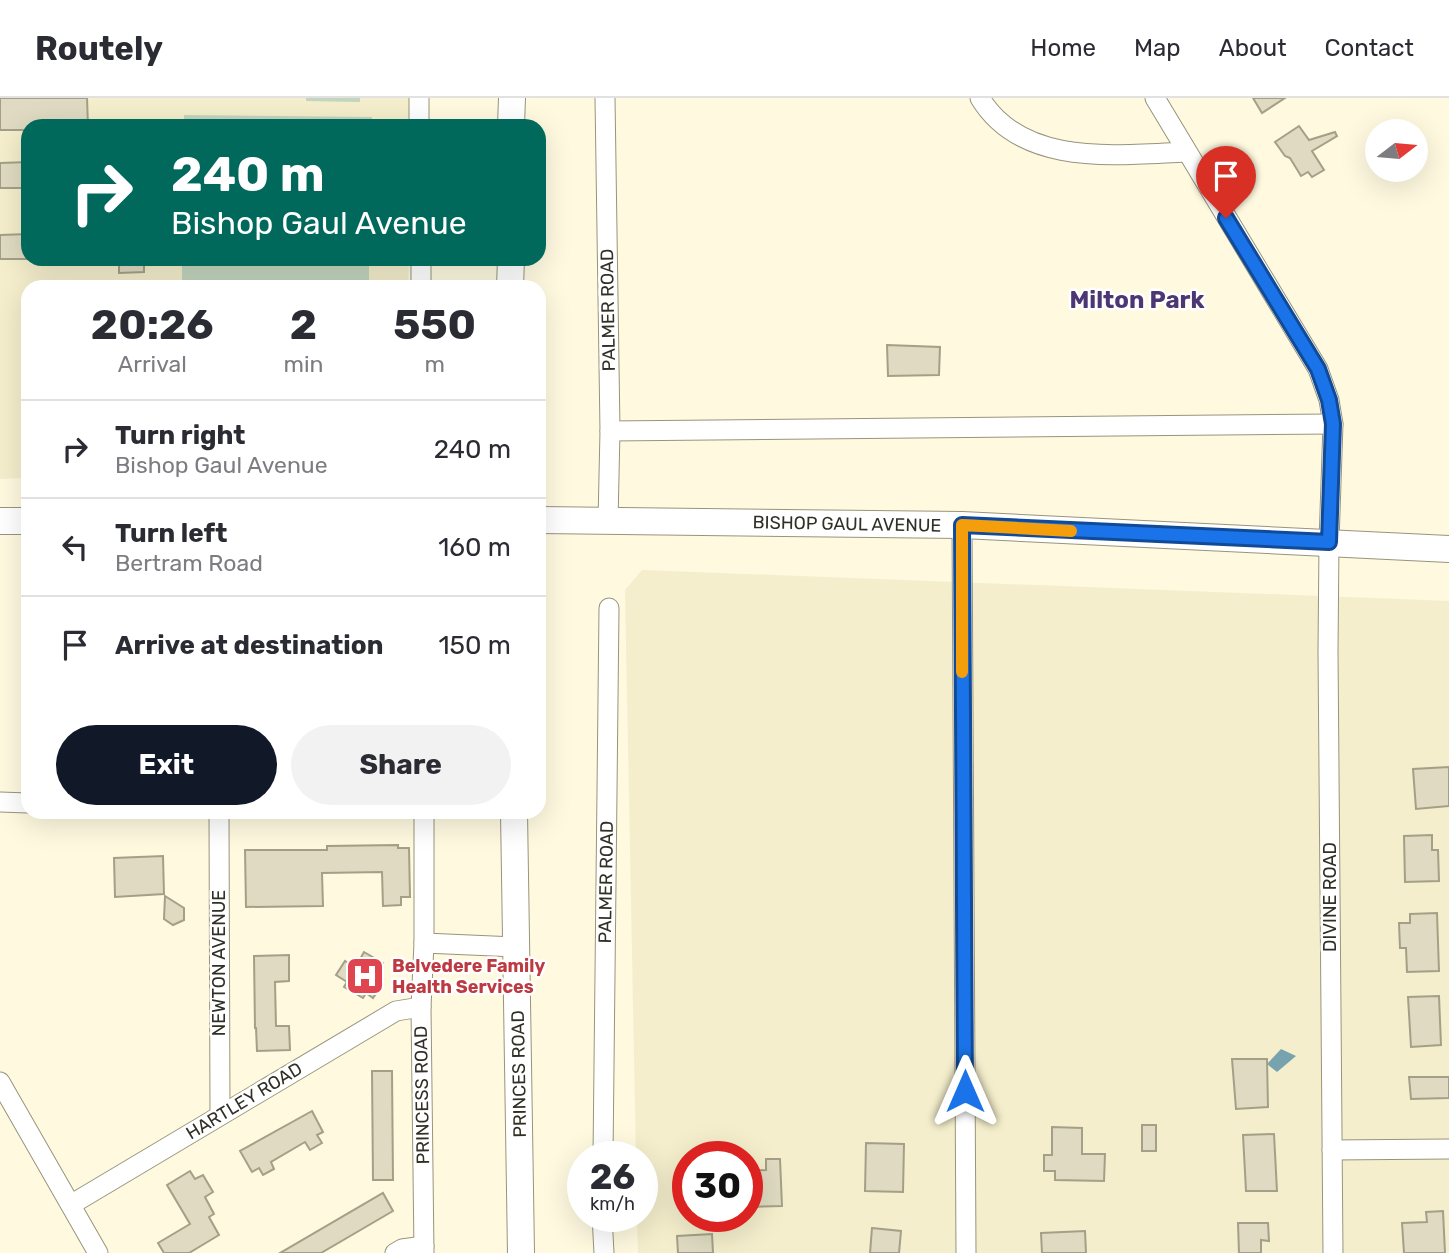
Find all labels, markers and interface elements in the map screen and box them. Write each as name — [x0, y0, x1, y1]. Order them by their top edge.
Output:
text: Routely — [35, 29, 163, 68]
text: Home — [1030, 34, 1096, 62]
text: Map — [1134, 34, 1181, 62]
text: About — [1219, 34, 1287, 62]
text: Contact — [1325, 34, 1414, 62]
north arrow — [1365, 119, 1428, 182]
map controls — [1365, 119, 1428, 182]
text: 240 m — [171, 145, 325, 203]
pin — [1196, 146, 1256, 218]
icon: right — [56, 147, 147, 238]
icon: arrive — [1207, 157, 1245, 195]
text: Bishop Gaul Avenue — [171, 204, 467, 242]
street label: PALMER ROAD — [596, 249, 620, 371]
district label: Milton Park — [1069, 286, 1205, 314]
text: 20:26 — [91, 300, 214, 350]
text: 2 — [290, 300, 317, 350]
text: 550 — [393, 300, 476, 350]
text: Arrival — [118, 350, 187, 378]
text: min — [284, 350, 323, 378]
text: m — [425, 350, 445, 378]
text: Turn right — [115, 420, 245, 451]
icon: right — [56, 430, 94, 468]
text: 240 m — [434, 434, 511, 465]
text: Bishop Gaul Avenue — [115, 451, 328, 479]
street label: BISHOP GAUL AVENUE — [752, 511, 942, 537]
text: Turn left — [115, 518, 227, 549]
icon: left — [56, 528, 94, 566]
text: 160 m — [438, 532, 511, 563]
text: Bertram Road — [115, 549, 263, 577]
icon: arrive — [56, 626, 94, 664]
text: Arrive at destination — [115, 630, 383, 661]
text: 150 m — [438, 630, 511, 661]
button: Exit — [56, 725, 277, 805]
button: Share — [291, 725, 511, 805]
street label: PALMER ROAD — [594, 821, 618, 943]
street label: DIVINE ROAD — [1319, 842, 1341, 952]
street label: NEWTON AVENUE — [208, 890, 230, 1036]
hospital icon: Belvedere Family Health Services — [344, 955, 386, 997]
place label: Belvedere Family Health Services — [392, 955, 545, 998]
street label: PRINCES ROAD — [507, 1010, 531, 1138]
street label: PRINCESS ROAD — [410, 1025, 434, 1165]
position arrow — [928, 1054, 1002, 1128]
street label: HARTLEY ROAD — [182, 1058, 306, 1144]
speed limit sign: 30 — [672, 1141, 763, 1232]
text: 26 — [590, 1156, 635, 1198]
text: km/h — [590, 1193, 635, 1215]

